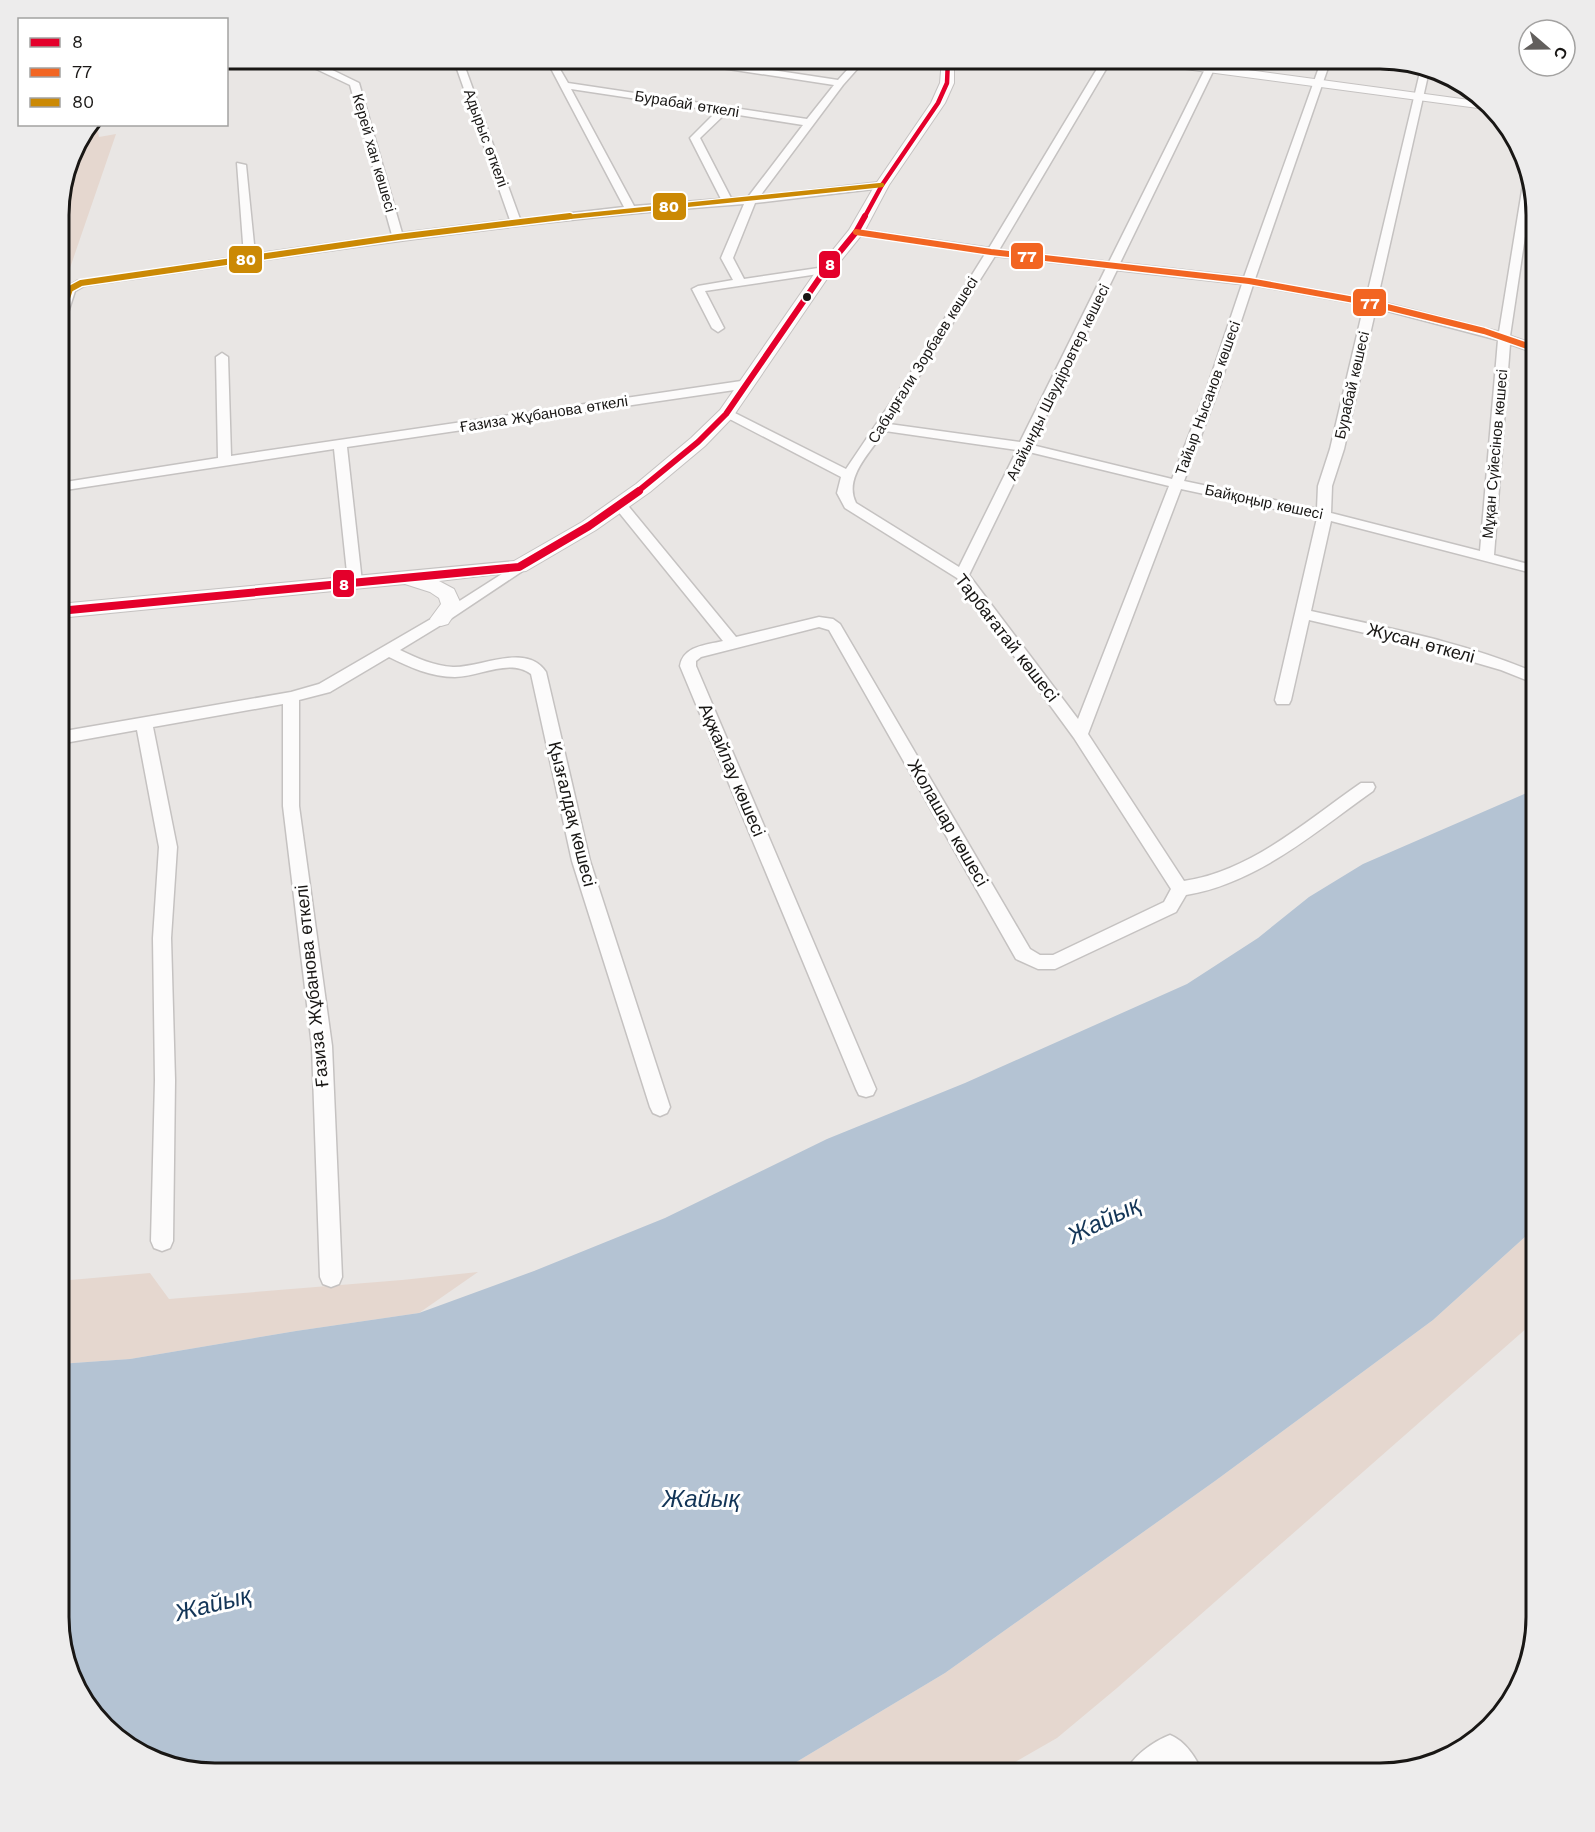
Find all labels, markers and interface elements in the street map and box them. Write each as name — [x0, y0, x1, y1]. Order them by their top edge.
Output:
legend — [18, 18, 228, 126]
north arrow — [1517, 18, 1577, 78]
text: 8 — [72, 31, 83, 52]
text: С — [1550, 44, 1572, 62]
text: 77 — [72, 61, 92, 82]
street label: Адырыс өткелі — [460, 86, 512, 190]
street label: Бурабай өткелі — [633, 87, 741, 121]
text: 80 — [72, 91, 94, 112]
street label: Керей хан көшесі — [348, 92, 400, 214]
line badge: 80 — [652, 192, 687, 221]
text: 80 — [659, 197, 679, 216]
line badge: 77 — [1010, 242, 1044, 270]
line badge: 80 — [228, 245, 263, 274]
text: 77 — [1017, 247, 1037, 266]
text: 80 — [236, 250, 256, 269]
line badge: 8 — [818, 250, 841, 279]
text: 8 — [825, 255, 835, 274]
street label: Сабырғали Зорбаев көшесі — [864, 273, 982, 447]
street label: Агайынды Шәудіровтер көшесi — [1002, 281, 1114, 483]
line badge: 77 — [1352, 288, 1387, 317]
unlabelled marker — [801, 291, 813, 303]
text: 77 — [1360, 294, 1380, 313]
street label: Тайыр Нысанов көшесi — [1172, 318, 1244, 478]
street label: Бурабай көшесi — [1331, 329, 1373, 441]
street label: Мұқан Сүйесінов көшесі — [1479, 369, 1511, 539]
street label: Ғазиза Жұбанова өткелі — [459, 392, 629, 436]
street label: Байқоңыр көшесi — [1203, 481, 1325, 523]
line badge: 8 — [332, 569, 355, 598]
street label: Тарбағатай көшесi — [951, 569, 1064, 706]
text: 8 — [339, 575, 349, 594]
street label: Жусан өткелі — [1365, 618, 1477, 667]
street label: Ақжайлау көшесі — [695, 700, 770, 840]
street label: Қызғалдақ көшесі — [544, 739, 601, 889]
street label: Жолашар көшесi — [904, 755, 993, 890]
street label: Ғазиза Жұбанова өткелі — [290, 884, 333, 1089]
water label: Жайық — [1062, 1190, 1147, 1250]
water label: Жайық — [661, 1485, 742, 1513]
water label: Жайық — [171, 1581, 256, 1627]

